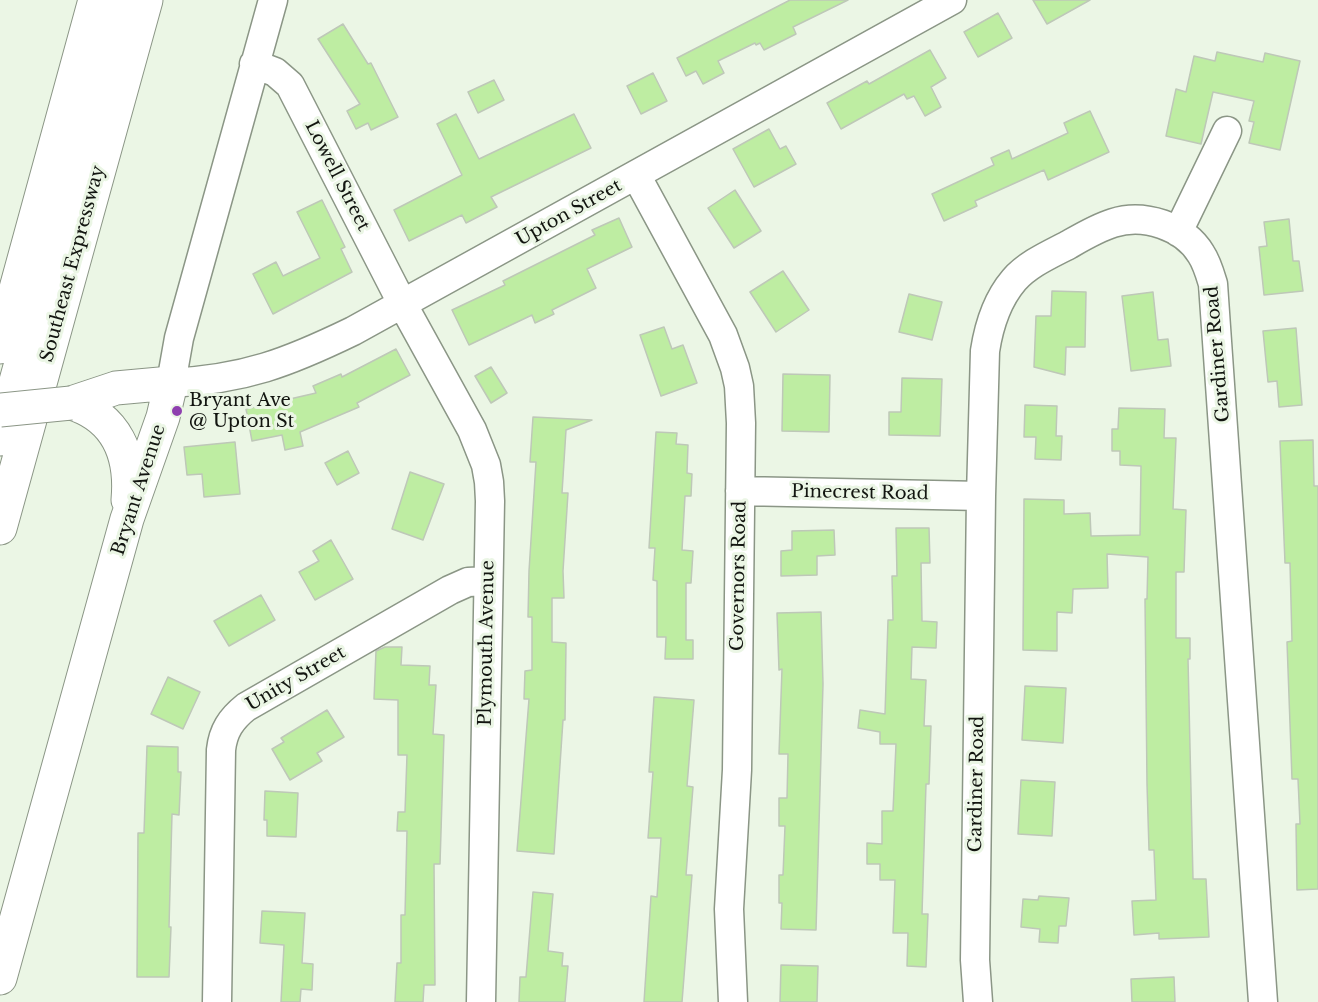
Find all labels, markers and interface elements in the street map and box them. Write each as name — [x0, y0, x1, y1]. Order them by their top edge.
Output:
street label: Lowell Street — [300, 117, 374, 235]
street label: Southeast Expressway — [36, 163, 110, 365]
street label: Upton Street — [512, 175, 626, 251]
street label: Gardiner Road — [1201, 285, 1235, 423]
place label: Bryant Ave @ Upton St — [189, 390, 294, 432]
marker: Bryant Ave @ Upton St — [170, 404, 184, 418]
street label: Bryant Avenue — [108, 422, 170, 558]
street label: Pinecrest Road — [791, 481, 929, 505]
street label: Governors Road — [727, 501, 751, 651]
street label: Plymouth Avenue — [475, 560, 499, 726]
street label: Unity Street — [243, 642, 349, 716]
street label: Gardiner Road — [965, 715, 989, 853]

